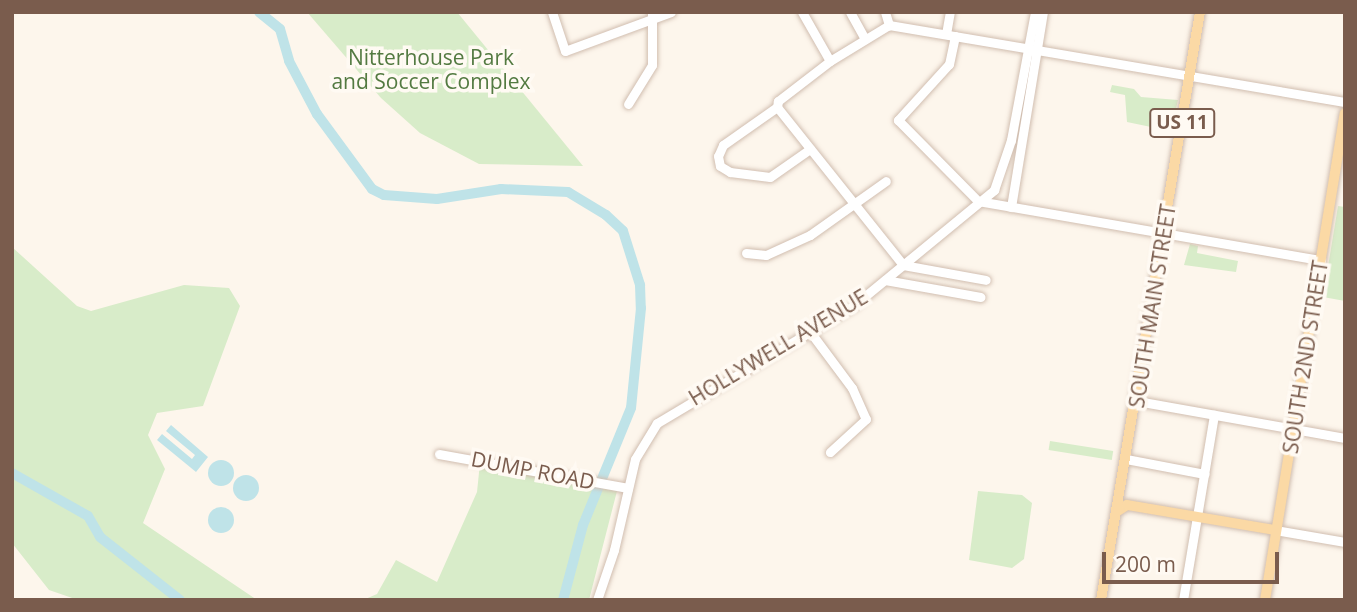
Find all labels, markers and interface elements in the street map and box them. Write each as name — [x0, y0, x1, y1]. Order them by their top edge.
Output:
park label: Nitterhouse Park and Soccer Complex — [331, 44, 531, 94]
road number: US 11 — [1149, 108, 1215, 139]
street label: SOUTH MAIN STREET — [1123, 202, 1181, 410]
street label: SOUTH 2ND STREET — [1277, 259, 1333, 455]
street label: HOLLYWELL AVENUE — [684, 284, 872, 410]
street label: DUMP ROAD — [469, 446, 597, 494]
scale bar — [1105, 538, 1282, 582]
text: 200 m — [1115, 550, 1176, 578]

